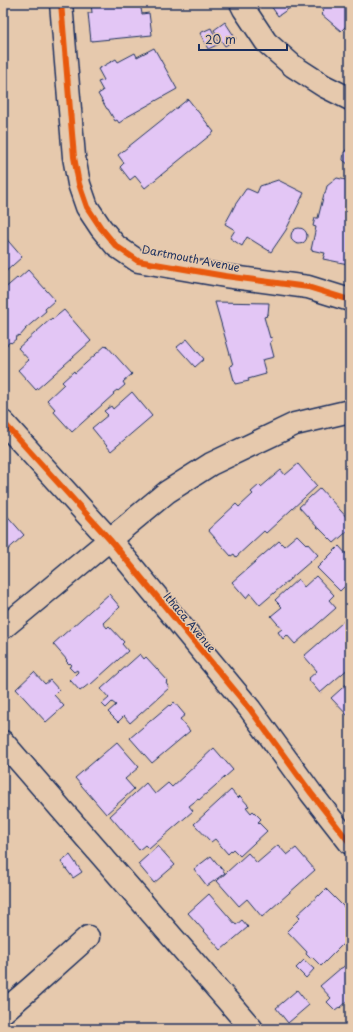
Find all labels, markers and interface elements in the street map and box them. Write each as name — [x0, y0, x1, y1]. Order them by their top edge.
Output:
scale bar — [199, 26, 287, 52]
text: 20 m — [205, 30, 236, 48]
street label: Dartmouth Avenue — [141, 240, 241, 276]
street label: Ithaca Avenue — [160, 588, 220, 656]

